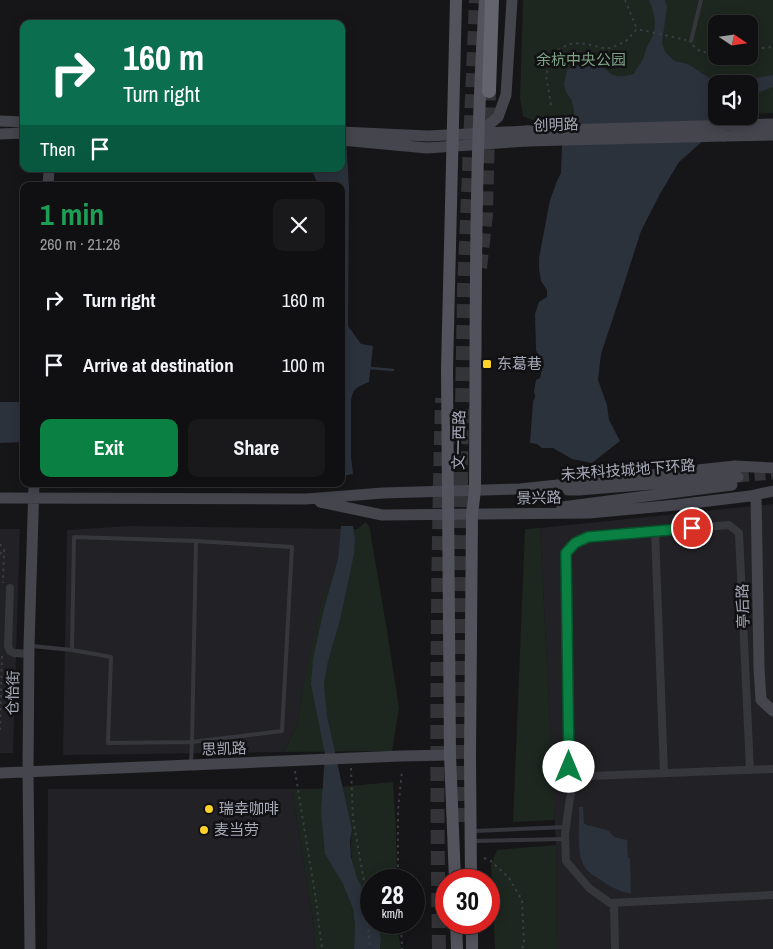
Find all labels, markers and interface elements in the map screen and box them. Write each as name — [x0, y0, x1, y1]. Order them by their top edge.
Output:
north arrow — [708, 15, 758, 65]
map controls — [708, 15, 758, 125]
text: 160 m — [123, 34, 204, 81]
icon: right — [40, 40, 105, 105]
park label: 余杭中央公园 — [536, 49, 626, 70]
button: sound — [708, 75, 758, 125]
text: Turn right — [123, 79, 200, 109]
street label: 创明路 — [533, 113, 579, 136]
icon: arrive — [86, 135, 114, 163]
text: Then — [40, 136, 76, 162]
text: 1 min — [40, 194, 104, 234]
button: close — [273, 199, 325, 251]
text: 260 m · 21:26 — [40, 233, 120, 255]
icon: right — [40, 286, 68, 314]
text: Turn right — [83, 287, 155, 313]
text: 160 m — [282, 287, 325, 313]
icon: arrive — [40, 351, 68, 379]
text: Arrive at destination — [83, 352, 234, 378]
text: 100 m — [282, 352, 325, 378]
place label: 东葛巷 — [497, 353, 542, 374]
marker: 东葛巷 — [481, 358, 493, 370]
street label: 文一西路 — [447, 410, 470, 470]
button: Exit — [40, 419, 178, 477]
button: Share — [188, 419, 325, 477]
street label: 未来科技城地下环路 — [560, 454, 696, 485]
street label: 景兴路 — [516, 487, 562, 508]
pin — [671, 507, 713, 549]
icon: arrive — [678, 514, 706, 542]
street label: 亭后路 — [732, 583, 753, 629]
street label: 仓怡街 — [2, 670, 23, 716]
street label: 思凯路 — [201, 737, 247, 760]
position arrow — [542, 740, 594, 792]
place label: 瑞幸咖啡 — [219, 798, 279, 819]
marker: 瑞幸咖啡 — [203, 803, 215, 815]
place label: 麦当劳 — [214, 819, 259, 840]
marker: 麦当劳 — [198, 824, 210, 836]
speed limit sign: 30 — [435, 869, 500, 934]
text: 28 — [381, 878, 404, 912]
text: km/h — [382, 906, 403, 922]

